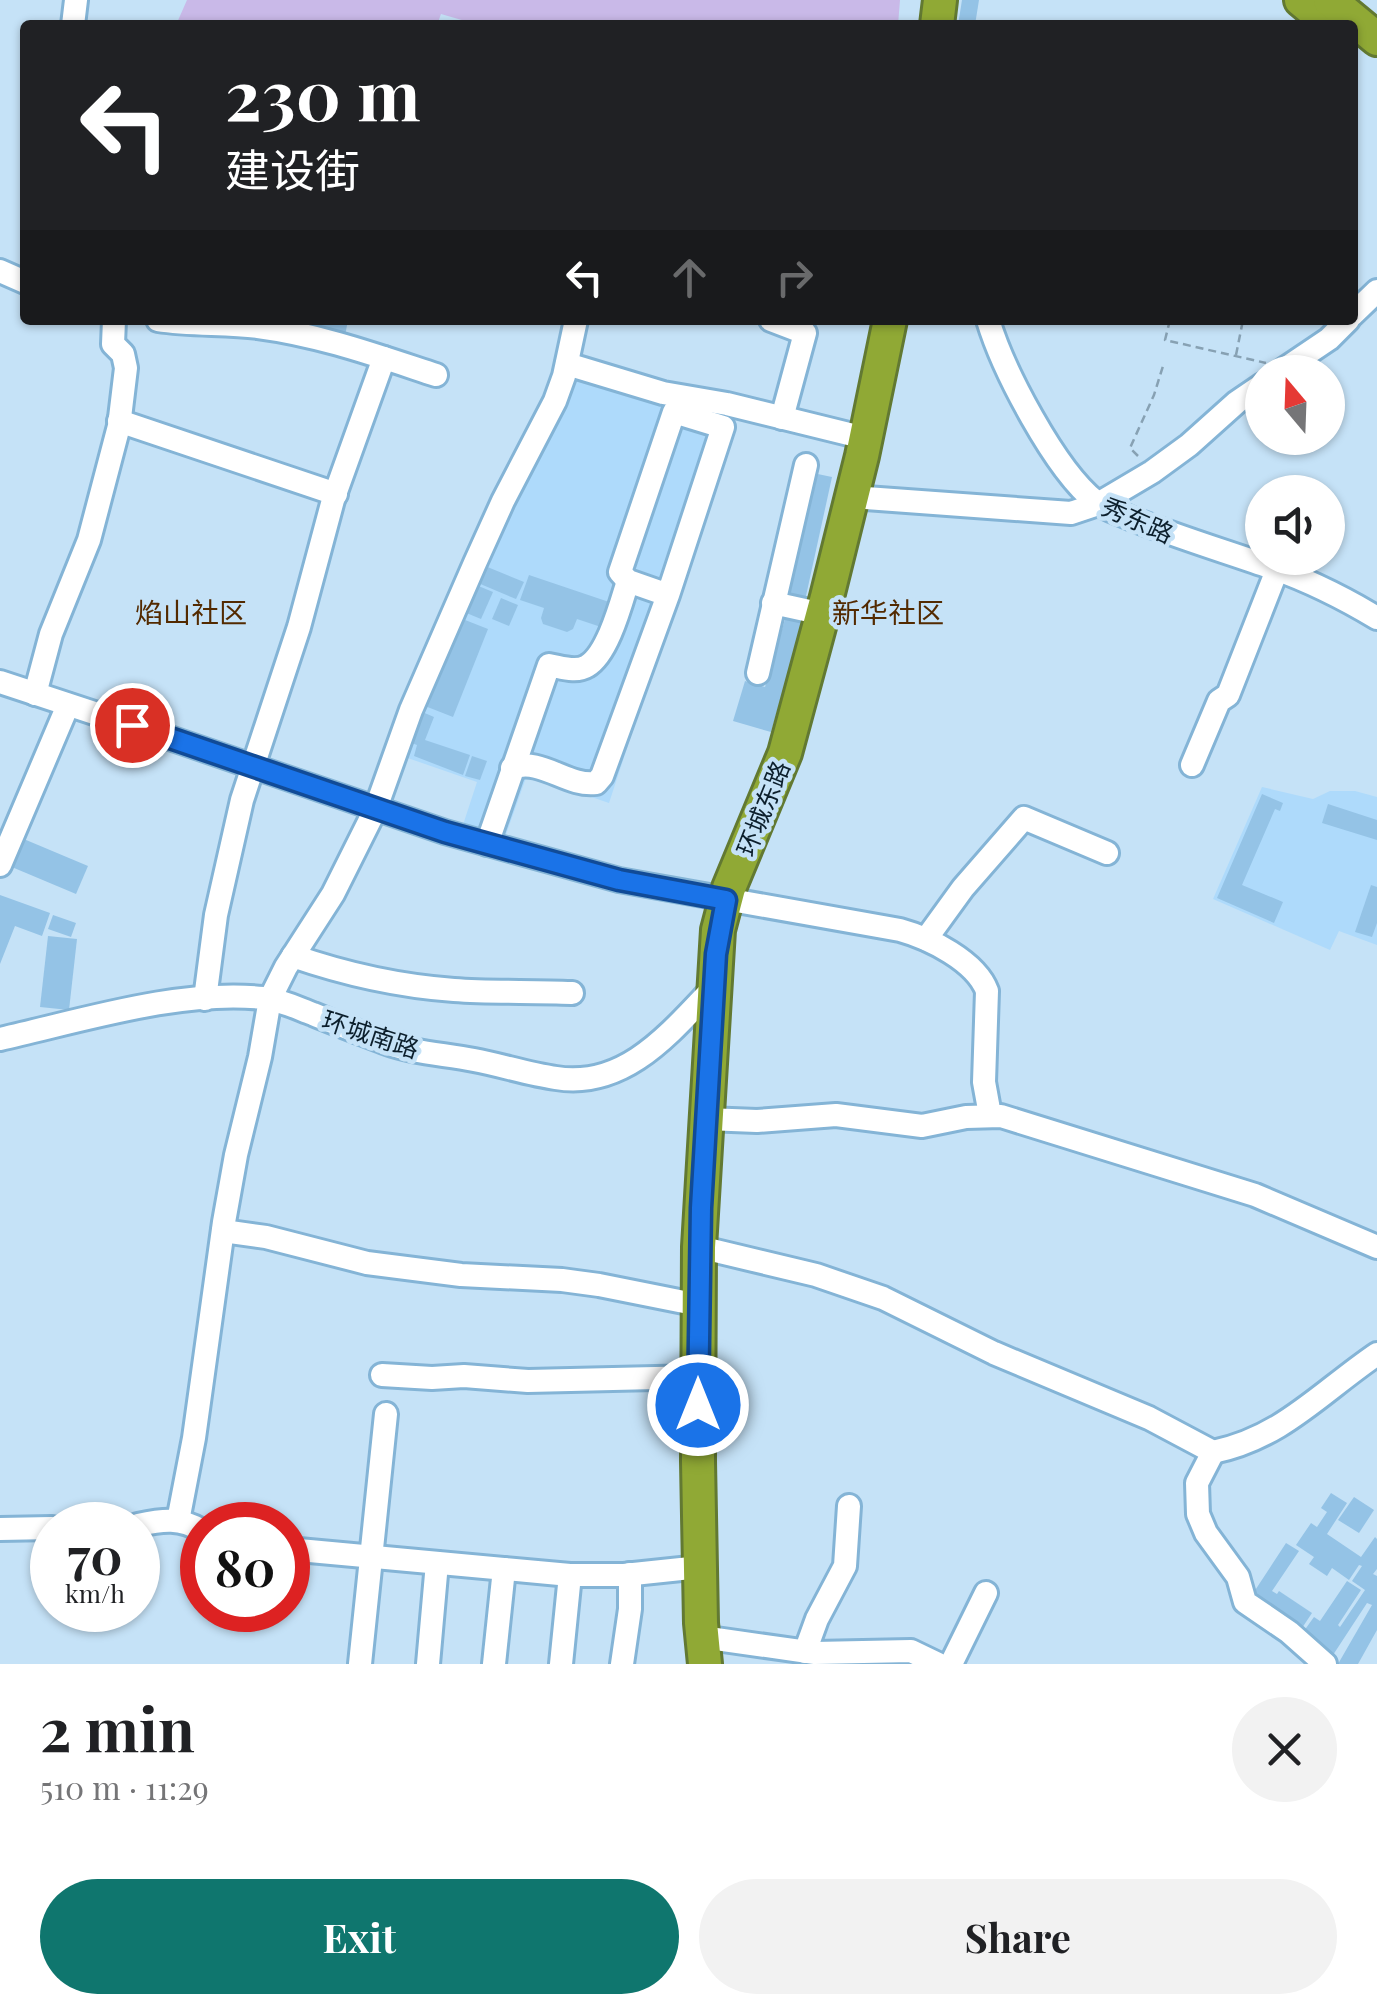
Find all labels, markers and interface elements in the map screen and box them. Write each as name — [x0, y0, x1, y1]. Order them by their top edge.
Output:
text: 230 m — [225, 45, 421, 139]
icon: left — [60, 60, 190, 190]
text: 建设街 — [225, 138, 360, 198]
icon: left — [557, 250, 612, 305]
icon: ahead — [662, 250, 717, 305]
icon: right — [767, 250, 822, 305]
north arrow — [1245, 355, 1345, 455]
map controls — [1245, 355, 1345, 575]
button: sound — [1245, 475, 1345, 575]
street label: 秀东路 — [1097, 489, 1179, 549]
district label: 焰山社区 — [135, 593, 247, 630]
district label: 新华社区 — [832, 593, 944, 630]
pin — [90, 683, 175, 768]
icon: arrive — [105, 698, 160, 753]
street label: 环城东路 — [728, 755, 796, 861]
street label: 环城南路 — [318, 1002, 424, 1064]
position arrow — [646, 1353, 750, 1457]
speed limit sign: 80 — [180, 1502, 310, 1632]
text: 70 — [67, 1521, 122, 1588]
text: km/h — [65, 1576, 125, 1609]
text: 2 min — [40, 1687, 195, 1767]
button: close — [1232, 1697, 1337, 1802]
text: 510 m · 11:29 — [40, 1765, 209, 1808]
button: Exit — [40, 1879, 679, 1994]
button: Share — [699, 1879, 1337, 1994]

